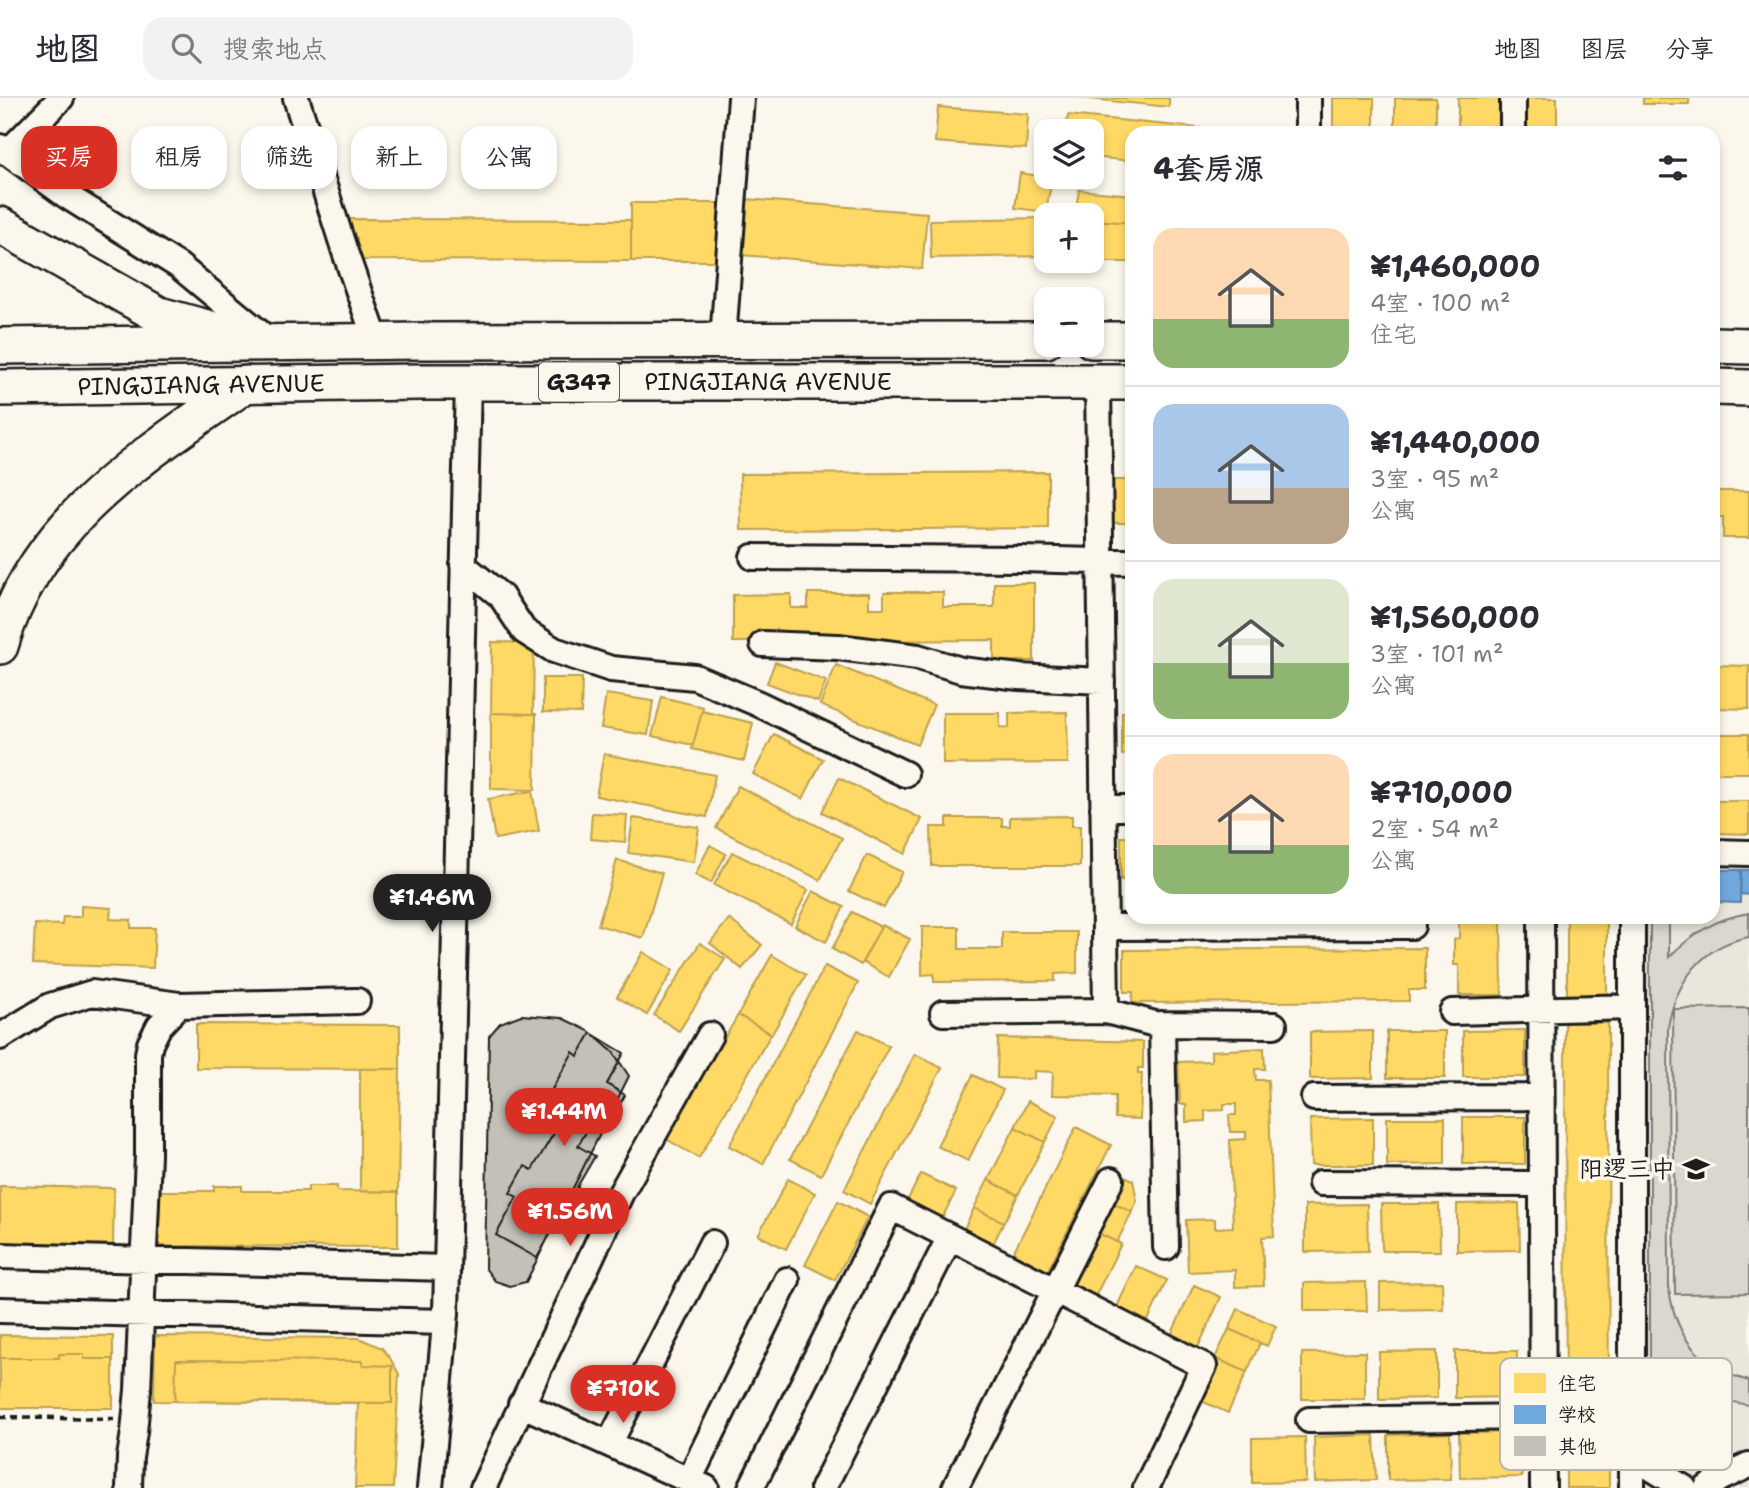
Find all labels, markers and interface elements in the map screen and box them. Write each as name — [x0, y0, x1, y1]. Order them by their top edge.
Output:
search box — [143, 17, 633, 80]
text: 地图 — [35, 26, 101, 71]
icon: search — [167, 29, 205, 67]
text: 搜索地点 — [223, 31, 327, 66]
text: 地图 — [1494, 33, 1542, 65]
text: 图层 — [1580, 33, 1628, 65]
text: 分享 — [1666, 33, 1714, 65]
map controls — [1034, 119, 1104, 357]
button: layers — [1034, 119, 1104, 189]
chip: 买房 — [21, 126, 117, 189]
chip: 租房 — [131, 126, 227, 189]
chip: 筛选 — [241, 126, 337, 189]
chip: 新上 — [351, 126, 447, 189]
chip: 公寓 — [461, 126, 557, 189]
text: 4套房源 — [1153, 148, 1264, 189]
icon: filters — [1654, 149, 1692, 187]
button: + — [1034, 203, 1104, 273]
text: ¥1,460,000 — [1370, 246, 1540, 287]
icon: home — [1209, 256, 1293, 340]
button: − — [1034, 287, 1104, 357]
text: 4室 · 100 m² — [1370, 288, 1511, 318]
text: 住宅 — [1370, 319, 1416, 349]
road number: G347 — [539, 362, 619, 402]
street label: PINGJIANG AVENUE — [644, 366, 892, 398]
street label: PINGJIANG AVENUE — [77, 367, 325, 403]
text: ¥1,440,000 — [1370, 422, 1541, 463]
icon: home — [1209, 432, 1293, 516]
text: 3室 · 95 m² — [1370, 464, 1499, 494]
text: 公寓 — [1370, 495, 1416, 525]
text: ¥1,560,000 — [1370, 597, 1540, 638]
icon: home — [1209, 607, 1293, 691]
text: 3室 · 101 m² — [1370, 639, 1504, 669]
text: 公寓 — [1370, 670, 1416, 700]
text: ¥710,000 — [1370, 772, 1513, 813]
icon: home — [1209, 782, 1293, 866]
text: 2室 · 54 m² — [1370, 814, 1499, 844]
text: 公寓 — [1370, 845, 1416, 875]
pin: ¥1.46M — [375, 874, 489, 934]
text: ¥1.46M — [389, 882, 475, 912]
pin: ¥1.44M — [507, 1088, 621, 1148]
text: ¥1.44M — [521, 1096, 607, 1126]
place label: 阳逻三中 — [1579, 1153, 1675, 1185]
school or university icon: 阳逻三中 — [1681, 1154, 1711, 1184]
pin: ¥1.56M — [513, 1188, 627, 1248]
text: ¥1.56M — [527, 1196, 613, 1226]
legend — [1500, 1358, 1732, 1470]
pin: ¥710K — [574, 1366, 672, 1425]
text: 住宅 — [1558, 1371, 1596, 1396]
text: ¥710K — [587, 1373, 659, 1403]
text: 学校 — [1558, 1402, 1596, 1427]
text: 其他 — [1558, 1434, 1596, 1459]

